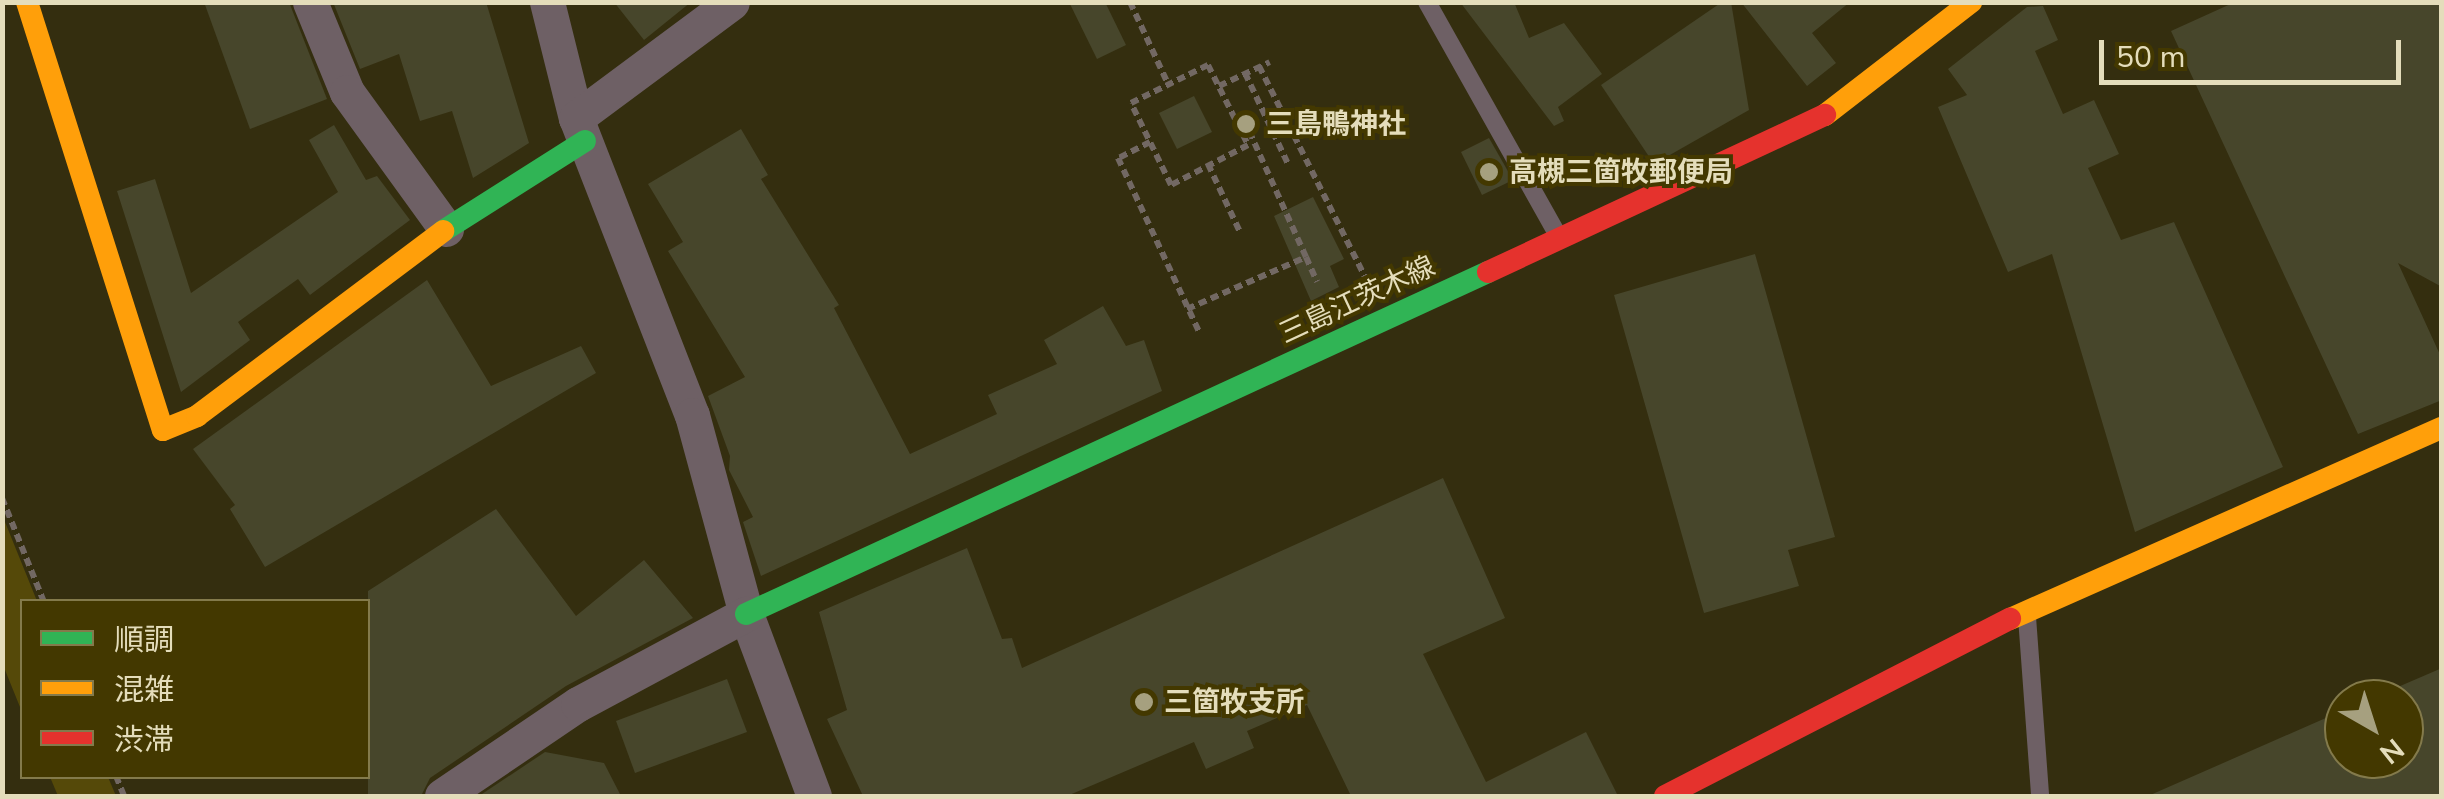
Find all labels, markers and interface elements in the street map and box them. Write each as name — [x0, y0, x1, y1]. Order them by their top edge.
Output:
scale bar — [2104, 20, 2406, 82]
text: 50 m — [2116, 37, 2185, 78]
place label: 三島鴨神社 — [1266, 107, 1406, 141]
marker: 三島鴨神社 — [1235, 113, 1257, 135]
place label: 高槻三箇牧郵便局 — [1509, 155, 1733, 189]
marker: 高槻三箇牧郵便局 — [1478, 161, 1500, 183]
street label: 三島江茨木線 — [1274, 249, 1440, 351]
legend — [20, 599, 370, 779]
text: 順調 — [114, 620, 174, 661]
text: 混雑 — [114, 670, 174, 711]
north arrow — [2324, 679, 2424, 779]
place label: 三箇牧支所 — [1164, 685, 1304, 719]
marker: 三箇牧支所 — [1133, 691, 1155, 713]
text: 渋滞 — [114, 720, 174, 761]
text: N — [2372, 729, 2412, 772]

